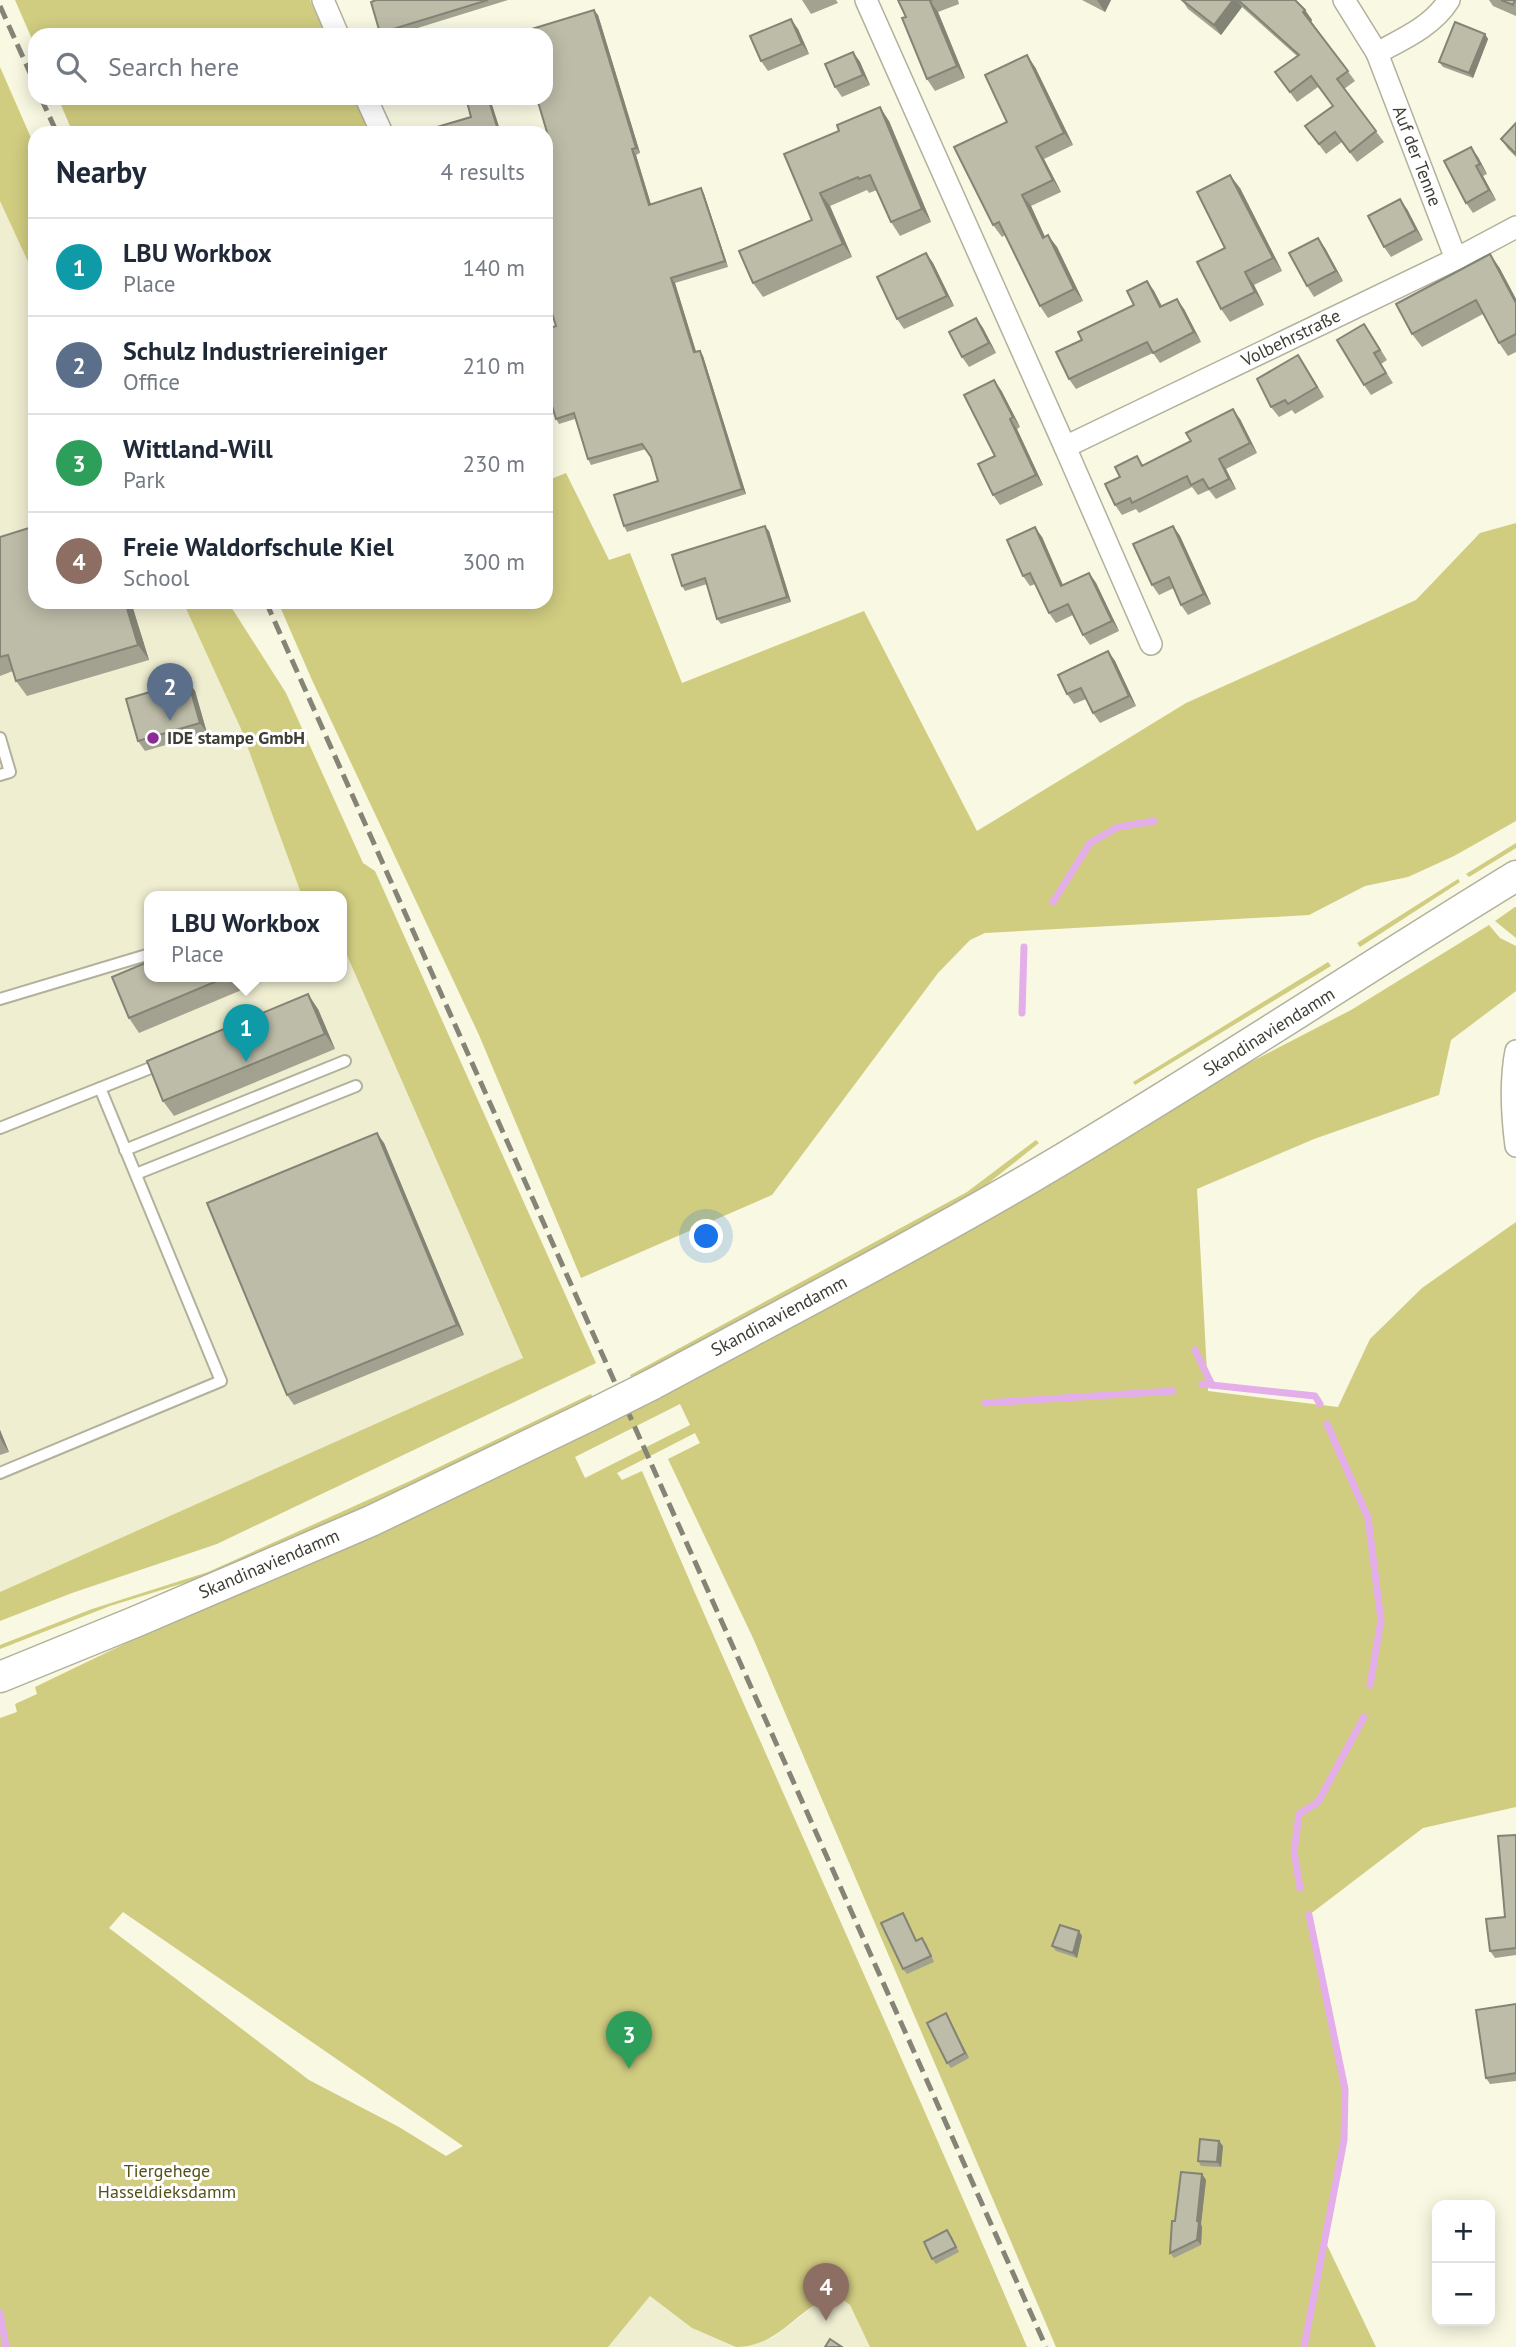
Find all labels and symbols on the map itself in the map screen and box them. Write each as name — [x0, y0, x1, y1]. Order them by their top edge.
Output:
street label: Auf der Tenne — [1388, 102, 1447, 209]
street label: Volbehrstraße — [1237, 304, 1344, 372]
pin: 2 — [147, 663, 193, 721]
place label: IDE stampe GmbH — [167, 726, 305, 749]
marker: IDE stampe GmbH — [145, 730, 161, 746]
street label: Skandinaviendamm — [1199, 982, 1339, 1081]
pin: 1 — [223, 1004, 269, 1062]
your location — [689, 1219, 723, 1253]
street label: Skandinaviendamm — [707, 1270, 851, 1361]
street label: Skandinaviendamm — [195, 1524, 343, 1604]
pin: 3 — [606, 2011, 652, 2069]
park label: Tiergehege Hasseldieksdamm — [98, 2159, 236, 2203]
pin: 4 — [803, 2263, 849, 2321]

